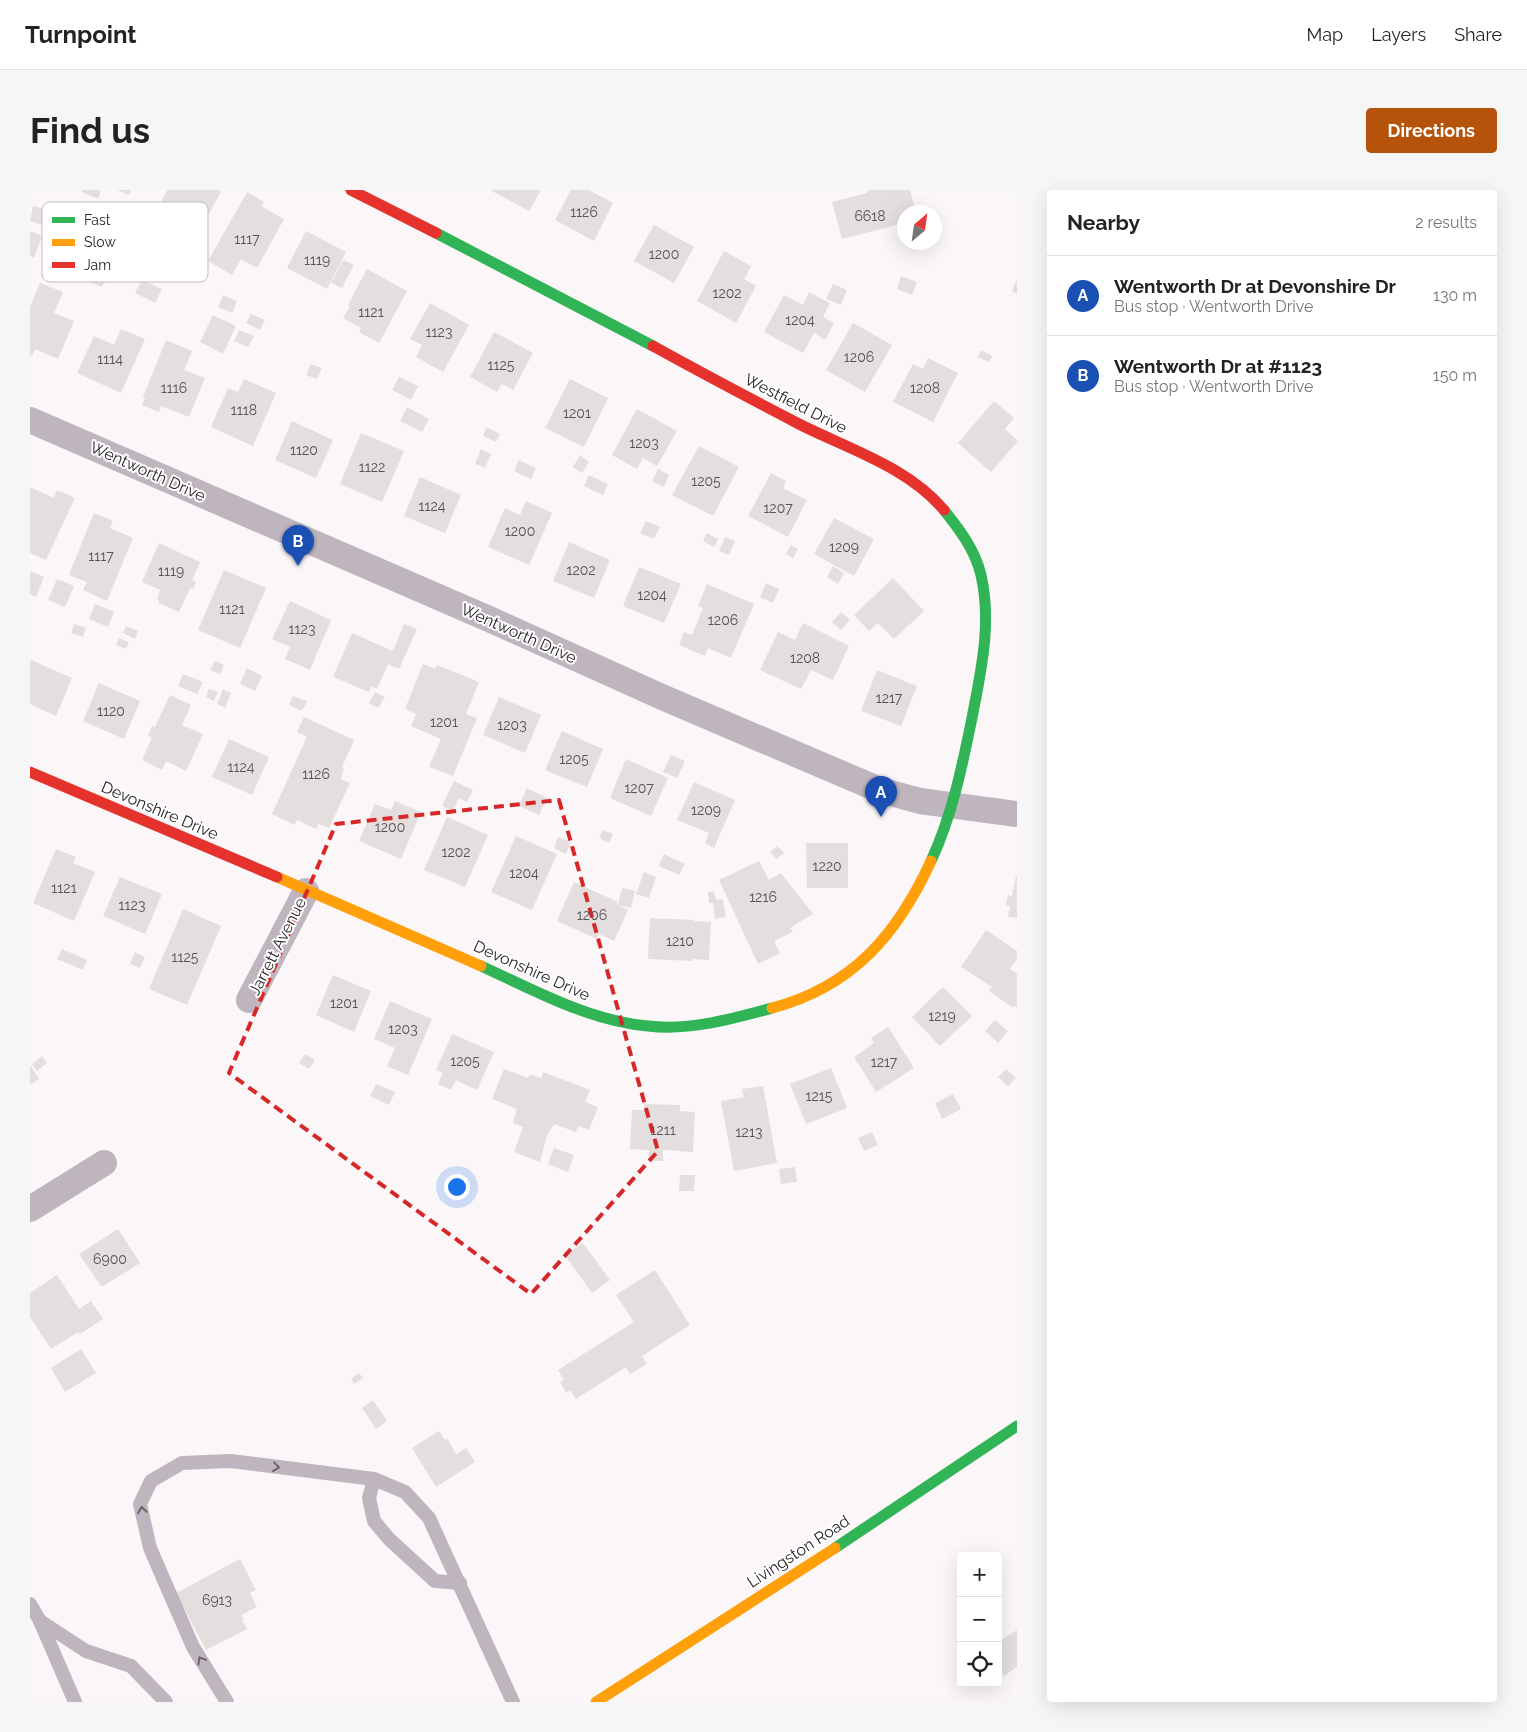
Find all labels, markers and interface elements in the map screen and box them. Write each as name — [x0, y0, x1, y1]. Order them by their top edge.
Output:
text: Turnpoint — [25, 20, 137, 49]
text: Map — [1307, 24, 1343, 45]
text: Layers — [1371, 24, 1426, 45]
text: Share — [1454, 24, 1502, 45]
button: Directions — [1366, 108, 1497, 153]
text: Find us — [30, 110, 150, 151]
legend — [42, 202, 208, 282]
house number: 1126 — [570, 204, 598, 220]
north arrow — [897, 205, 942, 250]
house number: 6618 — [854, 208, 886, 224]
text: Nearby — [1067, 210, 1140, 235]
text: Fast — [84, 212, 111, 228]
text: 2 results — [1415, 213, 1477, 232]
house number: 1117 — [234, 231, 260, 247]
text: Slow — [84, 234, 116, 250]
house number: 1200 — [649, 246, 679, 262]
house number: 1119 — [304, 252, 330, 268]
text: Jam — [84, 257, 111, 273]
text: Wentworth Dr at Devonshire Dr — [1114, 275, 1396, 297]
house number: 1202 — [712, 285, 742, 301]
text: A — [1078, 286, 1088, 305]
text: 130 m — [1433, 286, 1477, 305]
text: Bus stop · Wentworth Drive — [1114, 297, 1313, 316]
house number: 1121 — [358, 304, 384, 320]
house number: 1204 — [785, 312, 815, 328]
house number: 1123 — [426, 324, 452, 340]
house number: 1206 — [844, 349, 874, 365]
house number: 1114 — [97, 351, 123, 367]
text: Wentworth Dr at #1123 — [1114, 355, 1322, 377]
house number: 1125 — [488, 357, 515, 373]
text: B — [1078, 366, 1088, 385]
text: 150 m — [1433, 366, 1477, 385]
street label: Westfield Drive — [741, 370, 850, 437]
text: Bus stop · Wentworth Drive — [1114, 377, 1313, 396]
house number: 1116 — [161, 380, 187, 396]
house number: 1208 — [910, 380, 940, 396]
house number: 1118 — [231, 402, 257, 418]
house number: 1201 — [563, 405, 591, 421]
house number: 1203 — [629, 435, 659, 451]
street label: Wentworth Drive — [87, 437, 209, 505]
house number: 1120 — [290, 442, 318, 458]
house number: 1122 — [359, 459, 385, 475]
house number: 1205 — [691, 473, 721, 489]
house number: 1124 — [419, 498, 446, 514]
house number: 1207 — [763, 500, 793, 516]
house number: 1200 — [505, 523, 535, 539]
pin: B — [282, 525, 314, 566]
house number: 1209 — [829, 539, 859, 555]
house number: 1117 — [88, 548, 114, 564]
house number: 1202 — [566, 562, 596, 578]
house number: 1119 — [158, 563, 184, 579]
house number: 1204 — [637, 587, 667, 603]
street label: Wentworth Drive — [458, 599, 580, 667]
house number: 1121 — [219, 601, 245, 617]
house number: 1206 — [708, 612, 738, 628]
house number: 1123 — [289, 621, 315, 637]
house number: 1208 — [790, 650, 820, 666]
house number: 1217 — [876, 690, 903, 706]
house number: 1120 — [97, 703, 125, 719]
house number: 1201 — [430, 714, 458, 730]
house number: 1203 — [497, 717, 527, 733]
house number: 1205 — [559, 751, 589, 767]
house number: 1124 — [228, 759, 255, 775]
house number: 1126 — [302, 766, 330, 782]
pin: A — [865, 776, 897, 817]
street label: Devonshire Drive — [98, 777, 221, 844]
house number: 1207 — [624, 780, 654, 796]
house number: 1209 — [691, 802, 721, 818]
house number: 1200 — [375, 819, 405, 835]
house number: 1202 — [441, 844, 471, 860]
house number: 1220 — [812, 858, 842, 874]
house number: 1204 — [509, 865, 539, 881]
house number: 1121 — [51, 880, 77, 896]
house number: 1216 — [749, 889, 777, 905]
street label: Jarrett Avenue — [245, 894, 310, 998]
house number: 1123 — [119, 897, 145, 913]
house number: 1206 — [577, 907, 607, 923]
house number: 1210 — [666, 933, 694, 949]
street label: Devonshire Drive — [471, 936, 593, 1005]
house number: 1125 — [172, 949, 199, 965]
house number: 1201 — [330, 995, 358, 1011]
house number: 1219 — [928, 1008, 956, 1024]
house number: 1203 — [388, 1021, 418, 1037]
house number: 1205 — [450, 1053, 480, 1069]
house number: 1217 — [871, 1054, 898, 1070]
house number: 1215 — [806, 1088, 833, 1104]
house number: 1211 — [650, 1122, 676, 1138]
house number: 1213 — [736, 1124, 762, 1140]
your location — [444, 1174, 470, 1200]
house number: 6900 — [93, 1251, 127, 1267]
one-way arrow — [273, 1461, 281, 1472]
one-way arrow — [137, 1506, 148, 1514]
street label: Livingston Road — [743, 1511, 853, 1592]
map controls — [957, 1552, 1002, 1687]
button: + — [957, 1552, 1002, 1597]
house number: 6913 — [202, 1592, 232, 1608]
button: − — [957, 1597, 1002, 1642]
button: locate — [957, 1642, 1002, 1687]
one-way arrow — [198, 1657, 208, 1666]

